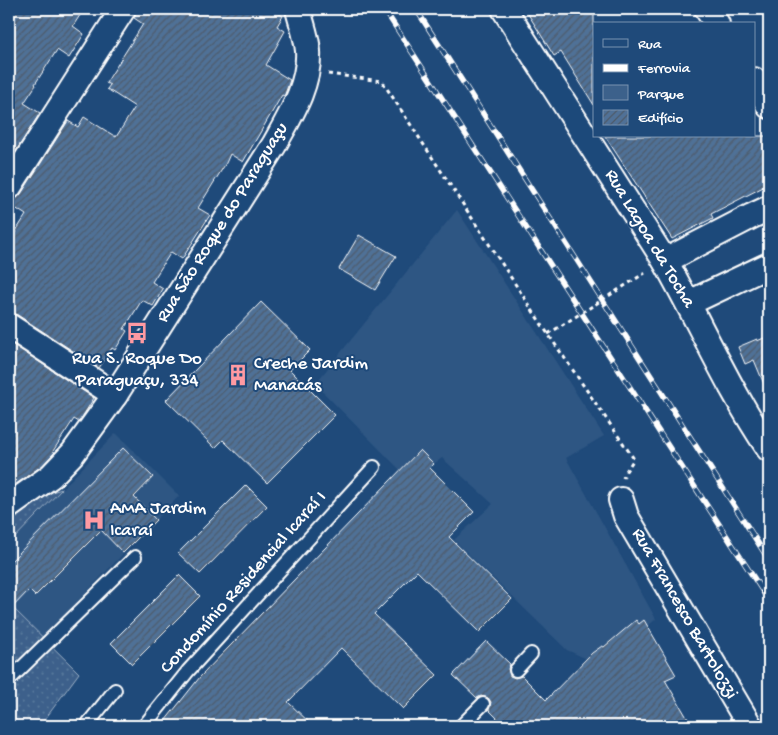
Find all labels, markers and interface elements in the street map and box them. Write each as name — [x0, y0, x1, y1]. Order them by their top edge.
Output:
legend — [593, 22, 756, 138]
text: Rua — [638, 36, 662, 54]
text: Ferrovia — [637, 60, 691, 78]
text: Parque — [637, 86, 684, 104]
text: Edifício — [638, 110, 684, 128]
street label: Rua São Roque do Paraguaçu — [152, 119, 294, 327]
street label: Rua Lagoa da Tocha — [599, 165, 700, 314]
bus stop icon: Rua S. Roque Do Paraguaçu, 334 — [124, 320, 150, 346]
place label: Rua S. Roque Do Paraguaçu, 334 — [72, 348, 202, 393]
place label: Creche Jardim Manacás — [254, 353, 368, 398]
building icon: Creche Jardim Manacás — [225, 362, 251, 388]
street label: Condomínio Residencial Icaraí I — [156, 487, 332, 679]
place label: AMA Jardim Icaraí — [110, 498, 207, 543]
hospital icon: AMA Jardim Icaraí — [81, 507, 107, 533]
street label: Rua Francesco Bartolozzi — [626, 524, 742, 704]

